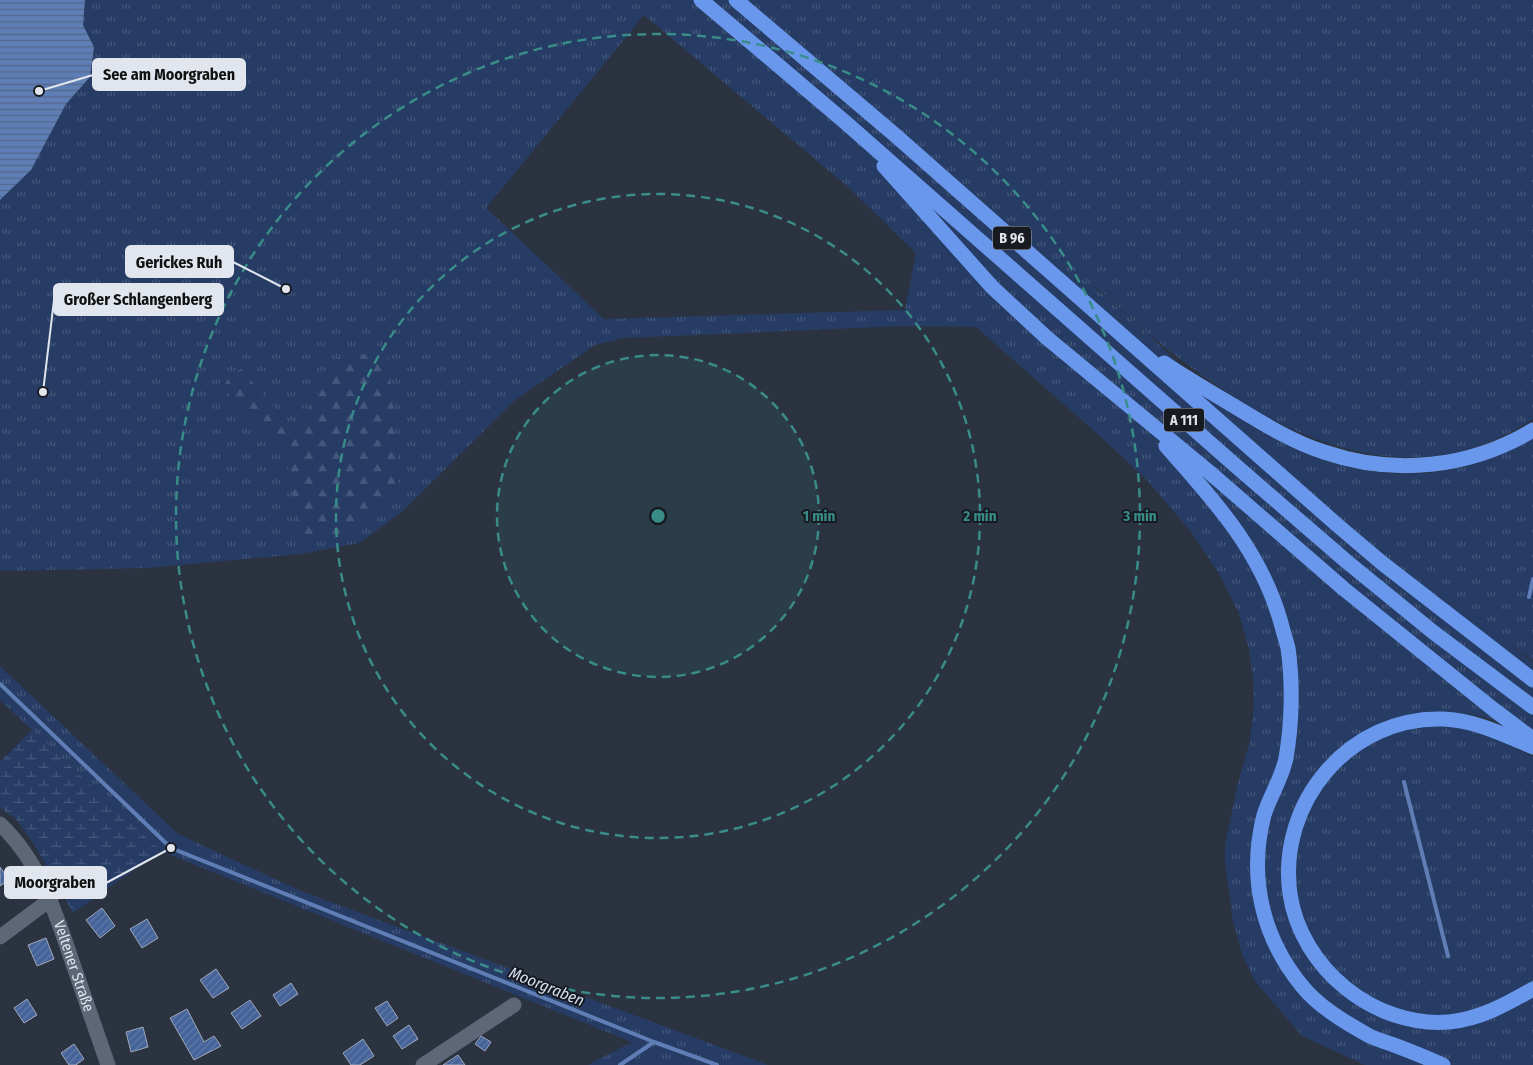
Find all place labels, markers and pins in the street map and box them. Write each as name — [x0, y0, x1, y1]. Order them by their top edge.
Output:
callout: See am Moorgraben — [93, 59, 245, 90]
callout: Gerickes Ruh — [126, 246, 233, 277]
callout: Großer Schlangenberg — [54, 284, 223, 315]
centre of rings — [649, 507, 667, 525]
callout: Moorgraben — [5, 867, 106, 898]

